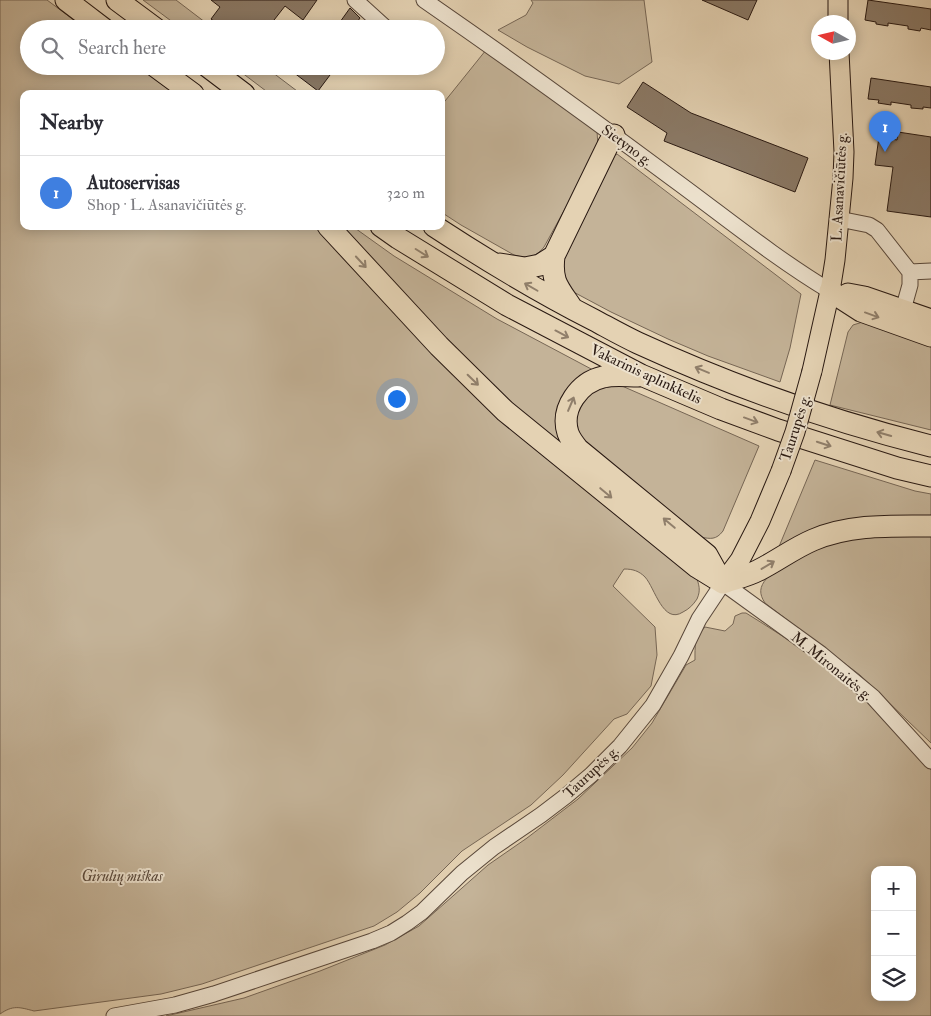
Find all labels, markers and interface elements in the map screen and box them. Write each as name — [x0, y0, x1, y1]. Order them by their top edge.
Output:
north arrow — [811, 15, 856, 60]
search box — [20, 20, 445, 75]
icon: search — [38, 34, 66, 62]
text: Search here — [78, 36, 166, 60]
text: Nearby — [40, 109, 103, 136]
pin: 1 — [869, 111, 901, 152]
street label: Sietyno g. — [598, 121, 656, 170]
street label: L. Asanavičiūtės g. — [827, 132, 852, 242]
text: Autoservisas — [87, 171, 180, 195]
text: 1 — [53, 183, 59, 203]
text: 320 m — [387, 183, 425, 203]
text: Shop · L. Asanavičiūtės g. — [87, 195, 246, 215]
one-way arrow — [414, 248, 428, 258]
one-way arrow — [356, 256, 367, 269]
one-way arrow — [524, 281, 539, 291]
one-way arrow — [864, 311, 880, 320]
one-way arrow — [555, 329, 570, 339]
street label: Vakarinis aplinkkelis — [587, 340, 705, 410]
one-way arrow — [695, 365, 710, 374]
one-way arrow — [467, 374, 480, 386]
your location — [384, 386, 410, 412]
street label: Taurupės g. — [776, 392, 816, 464]
one-way arrow — [566, 397, 576, 412]
one-way arrow — [743, 416, 759, 425]
one-way arrow — [876, 428, 892, 438]
one-way arrow — [816, 440, 832, 450]
one-way arrow — [600, 487, 613, 499]
one-way arrow — [663, 518, 676, 529]
one-way arrow — [760, 560, 774, 570]
street label: M. Mironaitės g. — [787, 628, 876, 705]
street label: Taurupės g. — [560, 742, 624, 804]
map controls — [871, 866, 916, 1001]
button: + — [871, 866, 916, 911]
park label: Girulių miškas — [81, 867, 163, 886]
button: − — [871, 911, 916, 956]
button: layers — [871, 956, 916, 1001]

